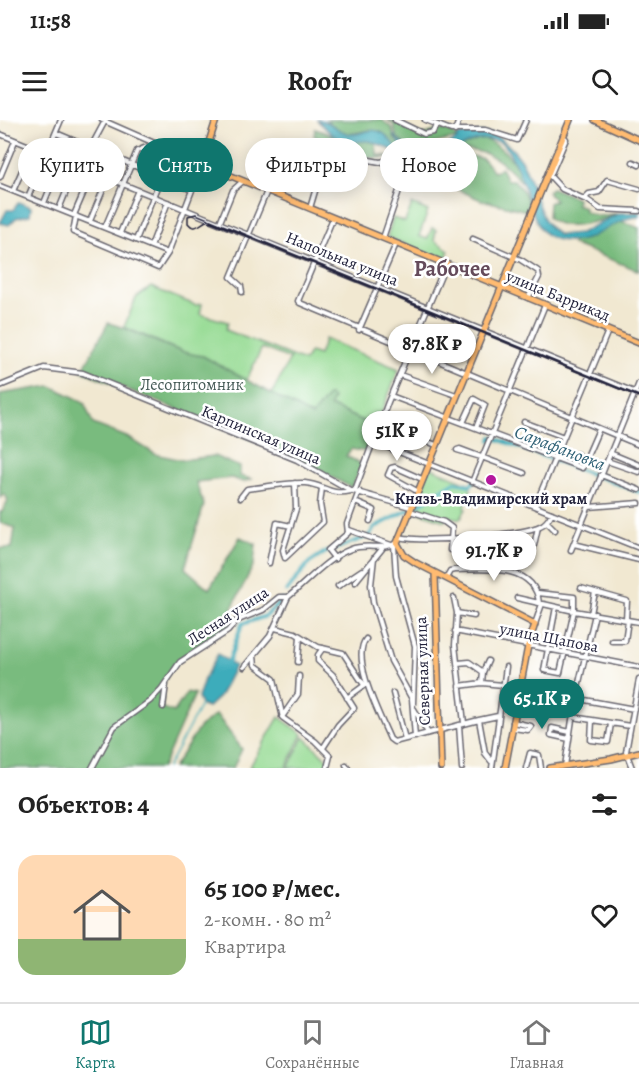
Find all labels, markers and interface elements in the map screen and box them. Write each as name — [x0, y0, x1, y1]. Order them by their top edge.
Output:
text: 11:58 — [30, 6, 71, 36]
text: Roofr — [287, 63, 352, 99]
icon: menu — [18, 65, 51, 98]
icon: search — [588, 65, 621, 98]
chip: Купить — [18, 138, 125, 192]
chip: Снять — [137, 138, 233, 192]
chip: Фильтры — [245, 138, 368, 192]
chip: Новое — [380, 138, 478, 192]
street label: Напольная улица — [282, 226, 402, 292]
district label: Рабочее — [414, 254, 490, 284]
street label: улица Баррикад — [502, 265, 613, 327]
pin: 87.8K ₽ — [377, 324, 487, 375]
text: 87.8K ₽ — [402, 330, 462, 357]
park label: Лесопитомник — [140, 374, 244, 396]
street label: Карпинская улица — [198, 400, 325, 470]
pin: 51K ₽ — [355, 411, 439, 462]
text: 51K ₽ — [376, 417, 418, 444]
water label: Сарафановка — [511, 420, 609, 476]
marker: Князь-Владимирский храм — [484, 473, 498, 487]
place label: Князь-Владимирский храм — [395, 488, 587, 510]
pin: 91.7K ₽ — [439, 531, 549, 582]
text: 91.7K ₽ — [465, 537, 523, 564]
street label: Лесная улица — [183, 581, 273, 650]
street label: Северная улица — [410, 616, 436, 726]
street label: улица Щапова — [497, 617, 601, 658]
pin: 65.1K ₽ — [487, 679, 597, 730]
text: 65.1K ₽ — [513, 685, 571, 712]
text: Объектов: 4 — [18, 787, 150, 822]
icon: filters — [588, 788, 621, 821]
text: 65 100 ₽/мес. — [204, 871, 341, 906]
icon: home — [66, 879, 138, 951]
icon: heart — [588, 899, 621, 932]
text: 2-комн. · 80 m² — [204, 906, 331, 933]
text: Квартира — [204, 933, 286, 960]
tab: Карта — [75, 1016, 115, 1074]
tab: Сохранённые — [265, 1016, 360, 1074]
tab: Главная — [510, 1016, 564, 1074]

